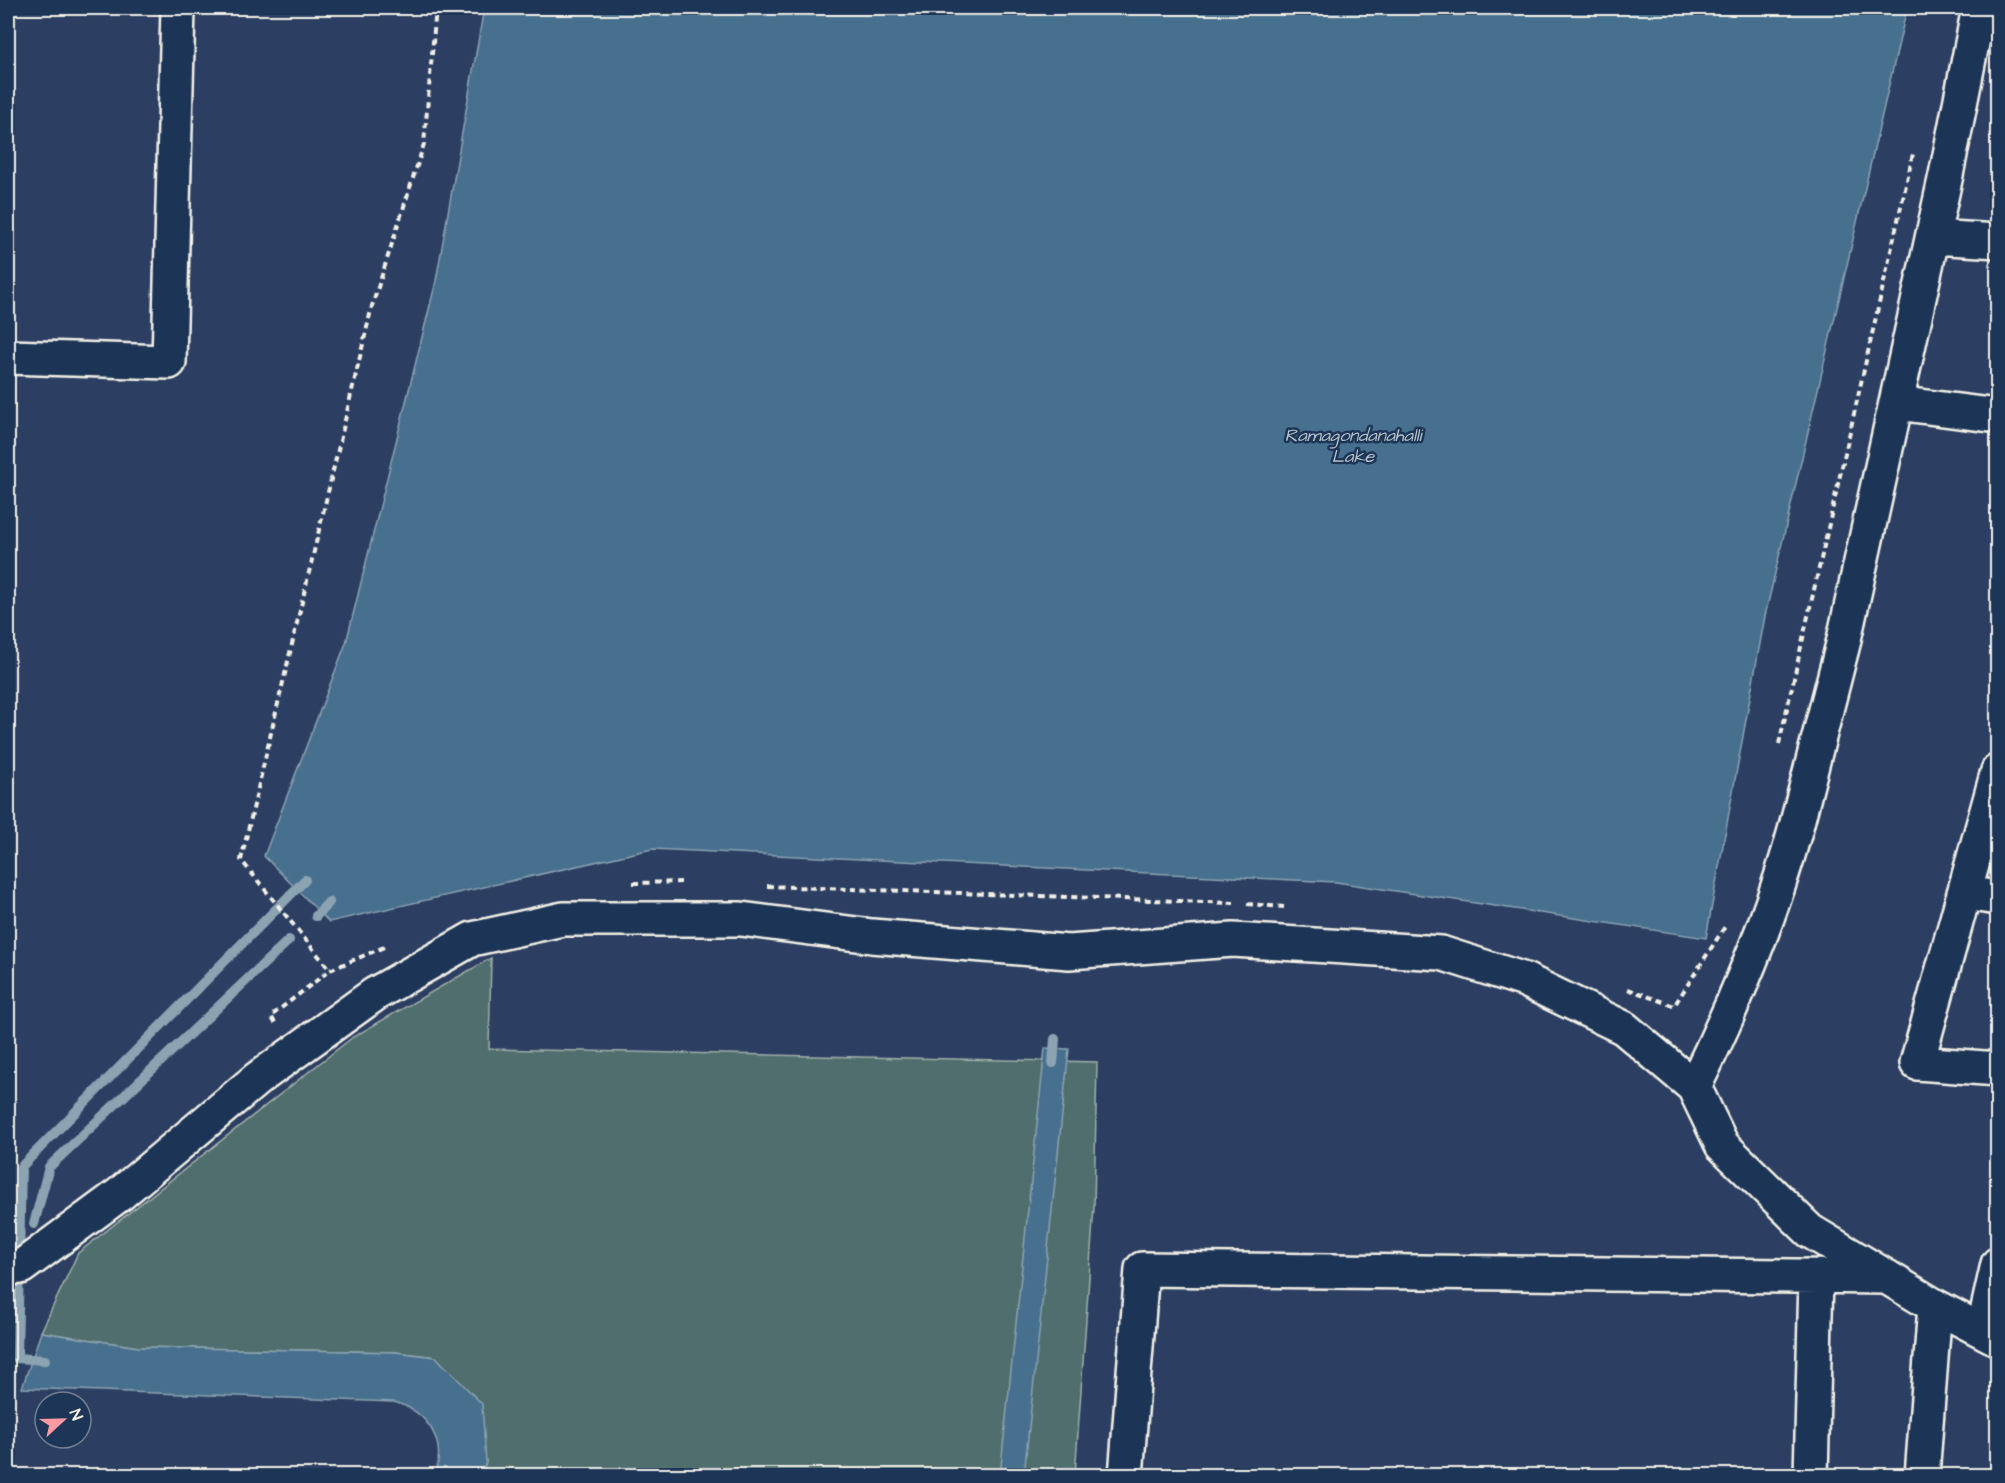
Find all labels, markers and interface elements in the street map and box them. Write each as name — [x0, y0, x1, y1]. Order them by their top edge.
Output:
water label: Ramagondanahalli Lake — [1285, 423, 1424, 469]
north arrow — [33, 1390, 93, 1450]
text: N — [64, 1406, 88, 1424]

